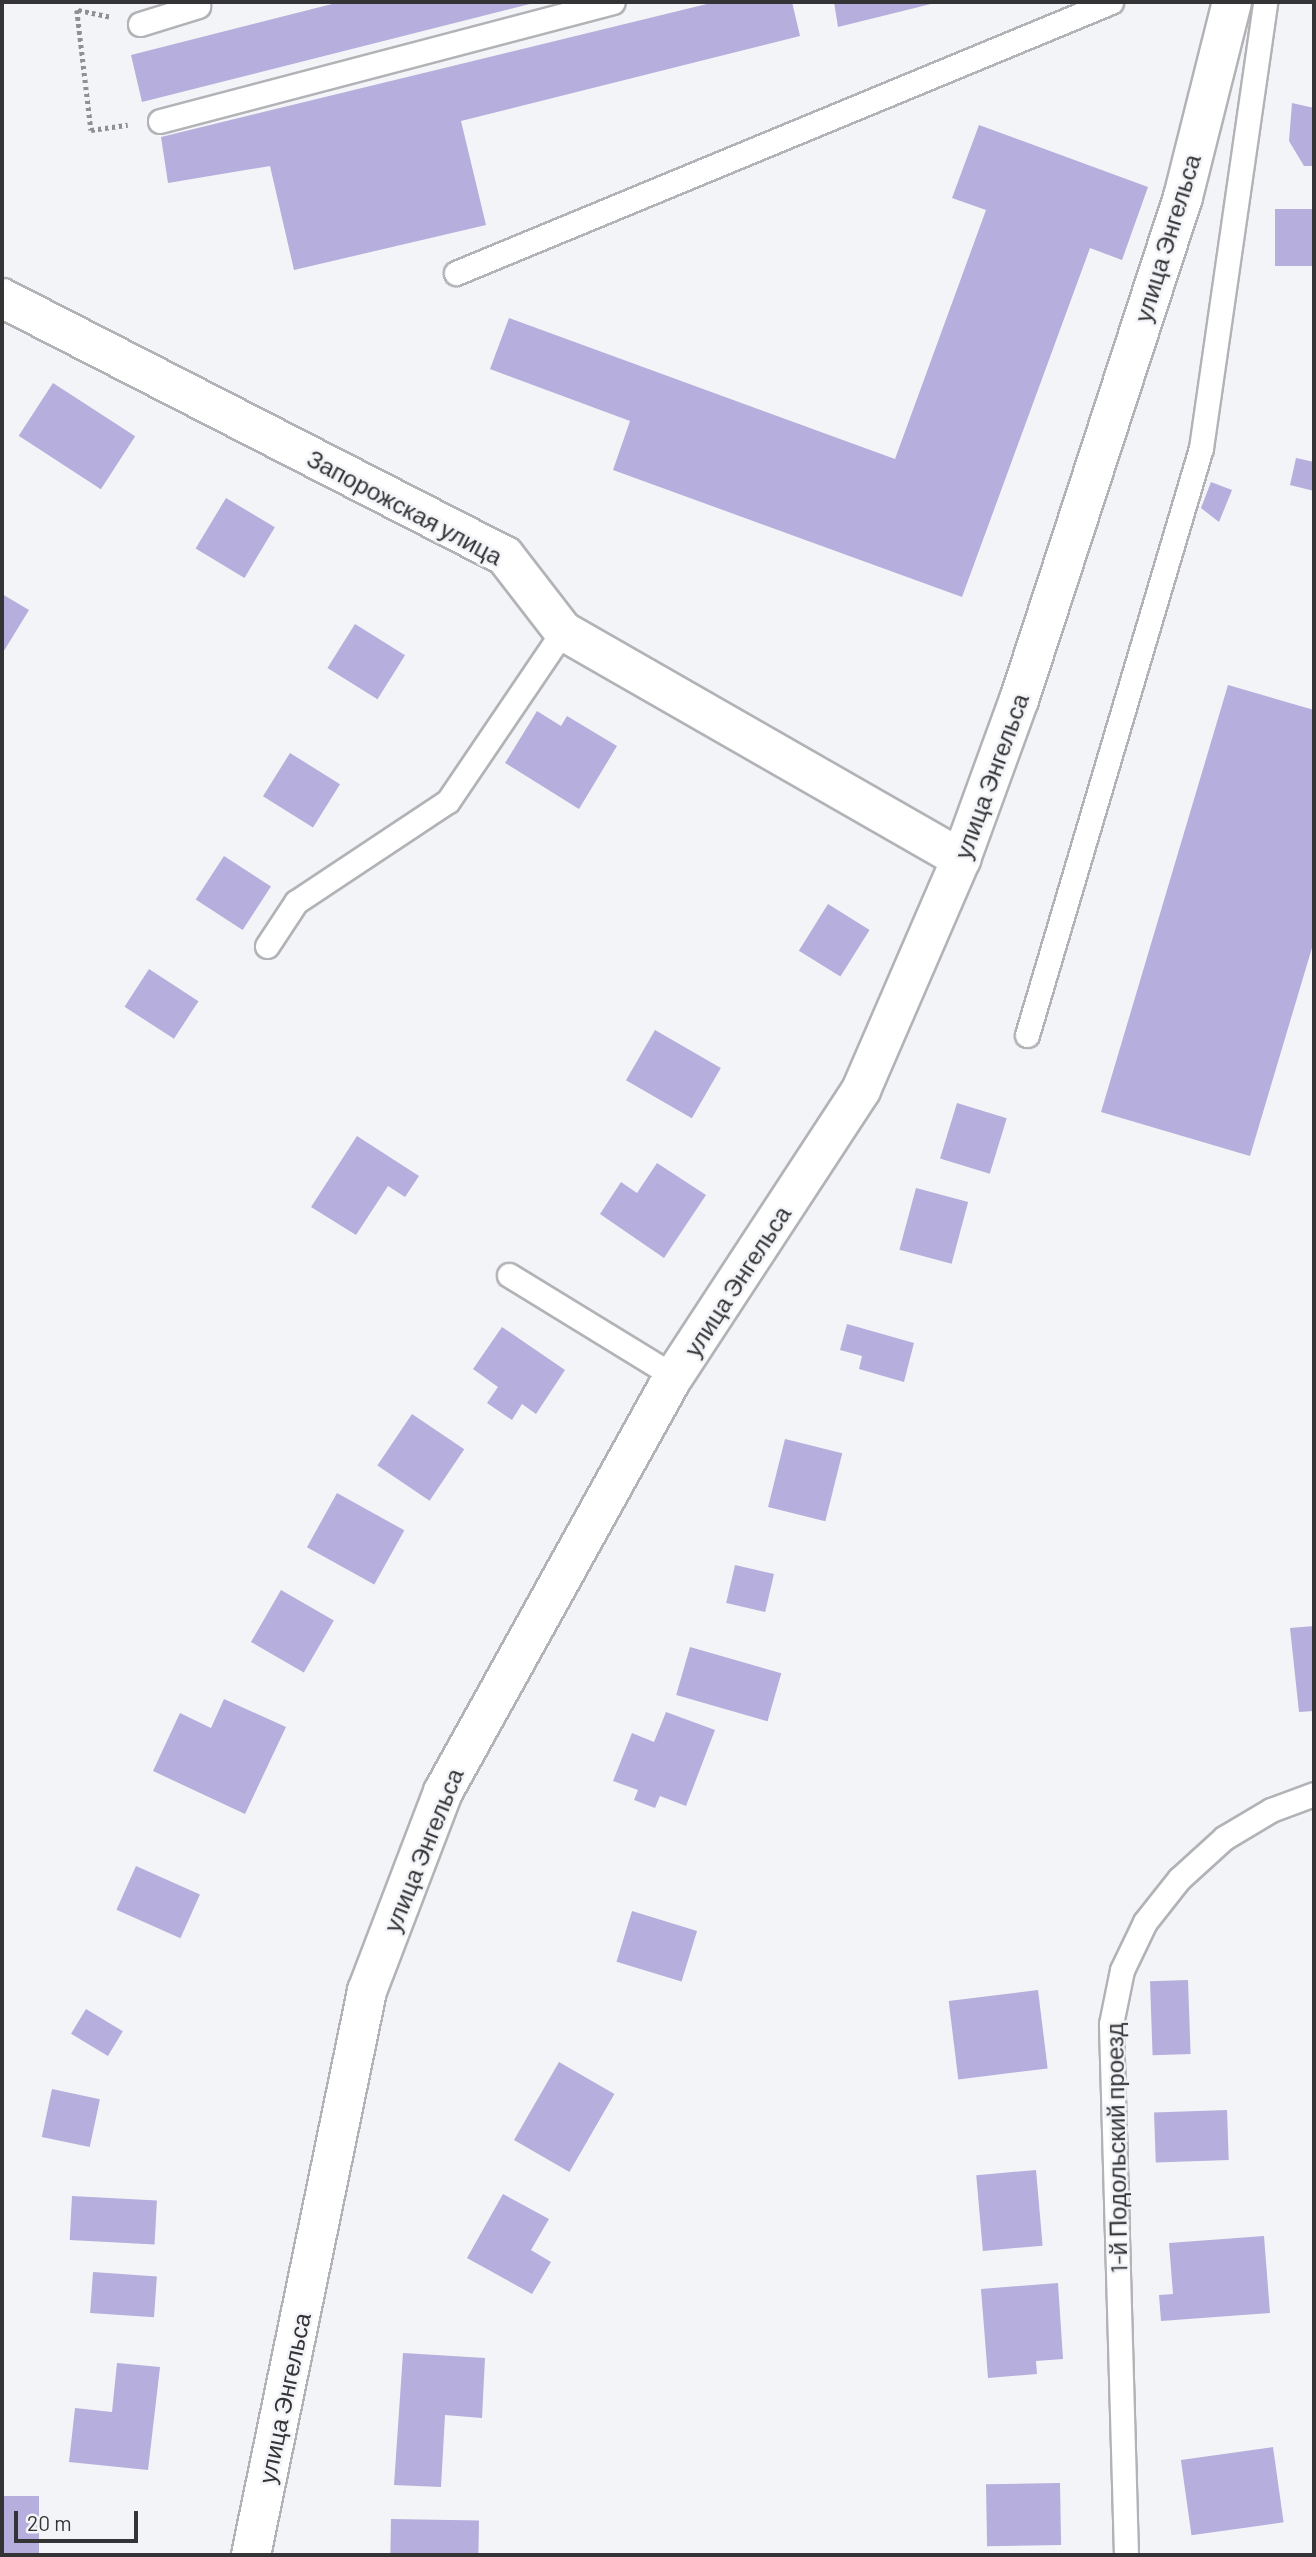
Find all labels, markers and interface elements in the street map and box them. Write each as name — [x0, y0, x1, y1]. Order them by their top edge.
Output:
street label: улица Энгельса — [1128, 151, 1206, 325]
street label: Запорожская улица — [303, 443, 507, 571]
street label: улица Энгельса — [948, 689, 1034, 863]
street label: улица Энгельса — [678, 1200, 796, 1362]
street label: улица Энгельса — [377, 1764, 469, 1936]
street label: 1-й Подольский проезд — [1099, 2022, 1133, 2274]
street label: улица Энгельса — [252, 2310, 316, 2486]
scale bar — [18, 2498, 142, 2542]
text: 20 m — [27, 2510, 72, 2535]

